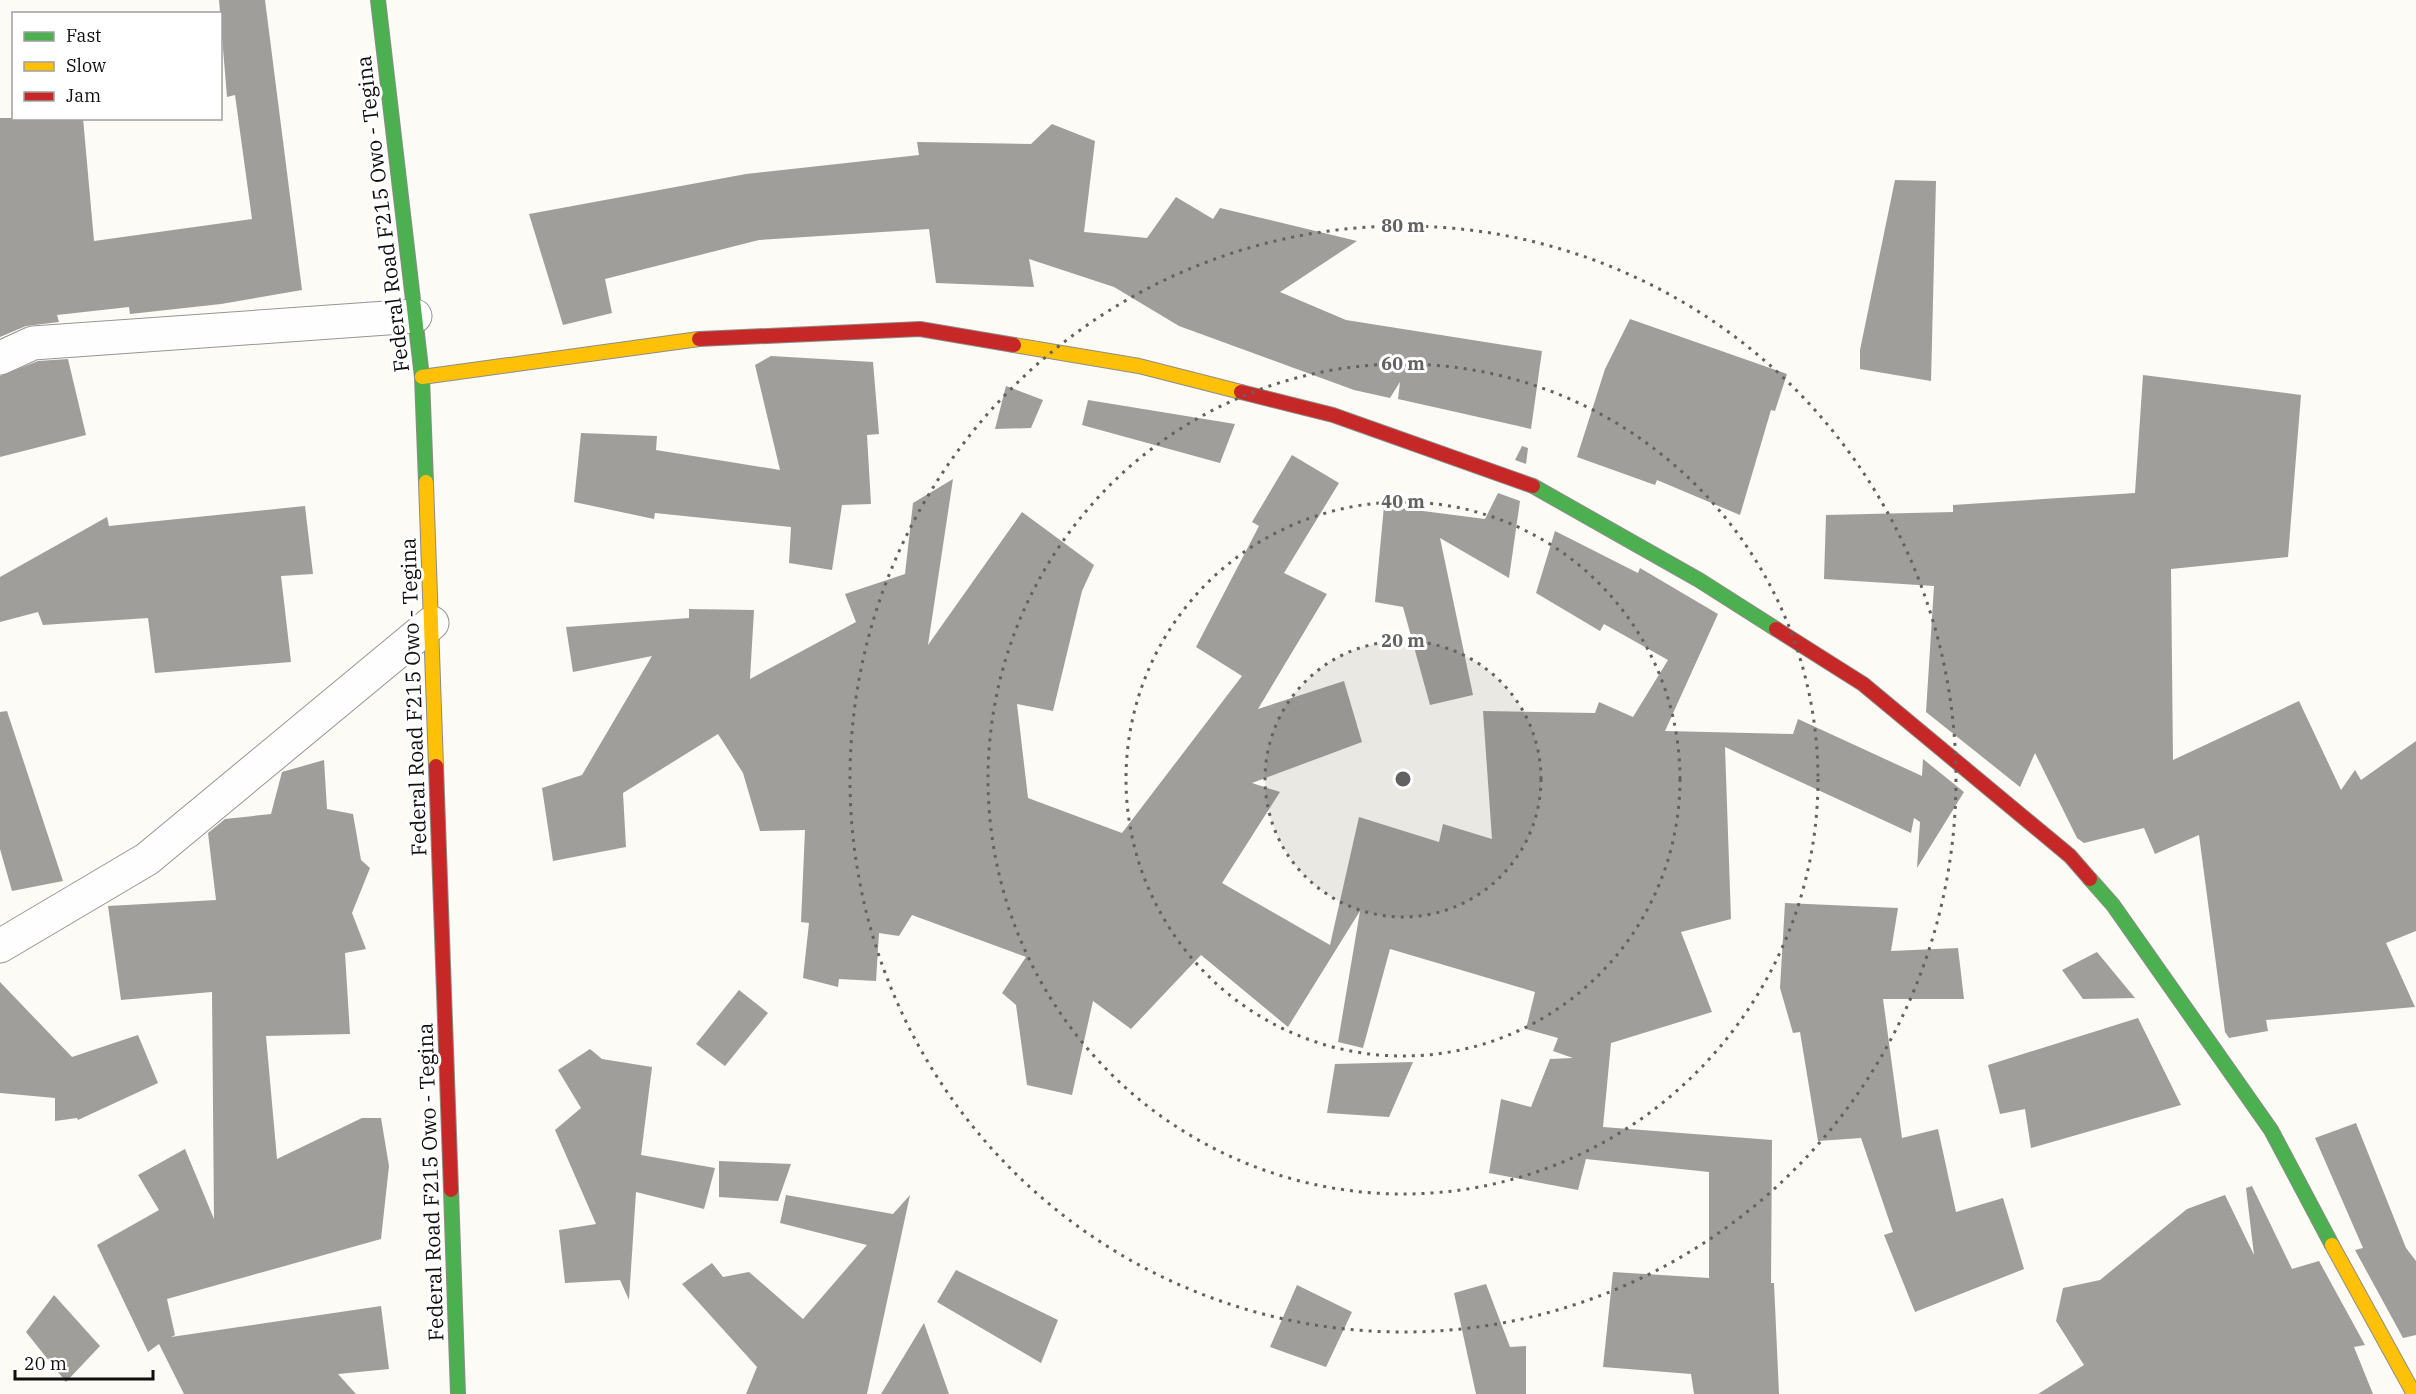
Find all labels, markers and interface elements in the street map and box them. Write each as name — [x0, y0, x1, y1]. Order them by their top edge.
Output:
legend — [12, 12, 222, 120]
text: Fast — [66, 24, 101, 47]
text: Slow — [66, 54, 106, 77]
street label: Federal Road F215 Owo - Tegina — [349, 54, 415, 374]
text: Jam — [66, 84, 101, 107]
text: 80 m — [1381, 214, 1425, 237]
text: 60 m — [1381, 352, 1425, 375]
text: 40 m — [1381, 490, 1425, 513]
street label: Federal Road F215 Owo - Tegina — [393, 537, 433, 857]
text: 20 m — [1381, 629, 1425, 652]
centre of rings — [1393, 769, 1413, 789]
street label: Federal Road F215 Owo - Tegina — [410, 1022, 450, 1342]
scale bar — [15, 1343, 153, 1381]
text: 20 m — [24, 1352, 67, 1375]

